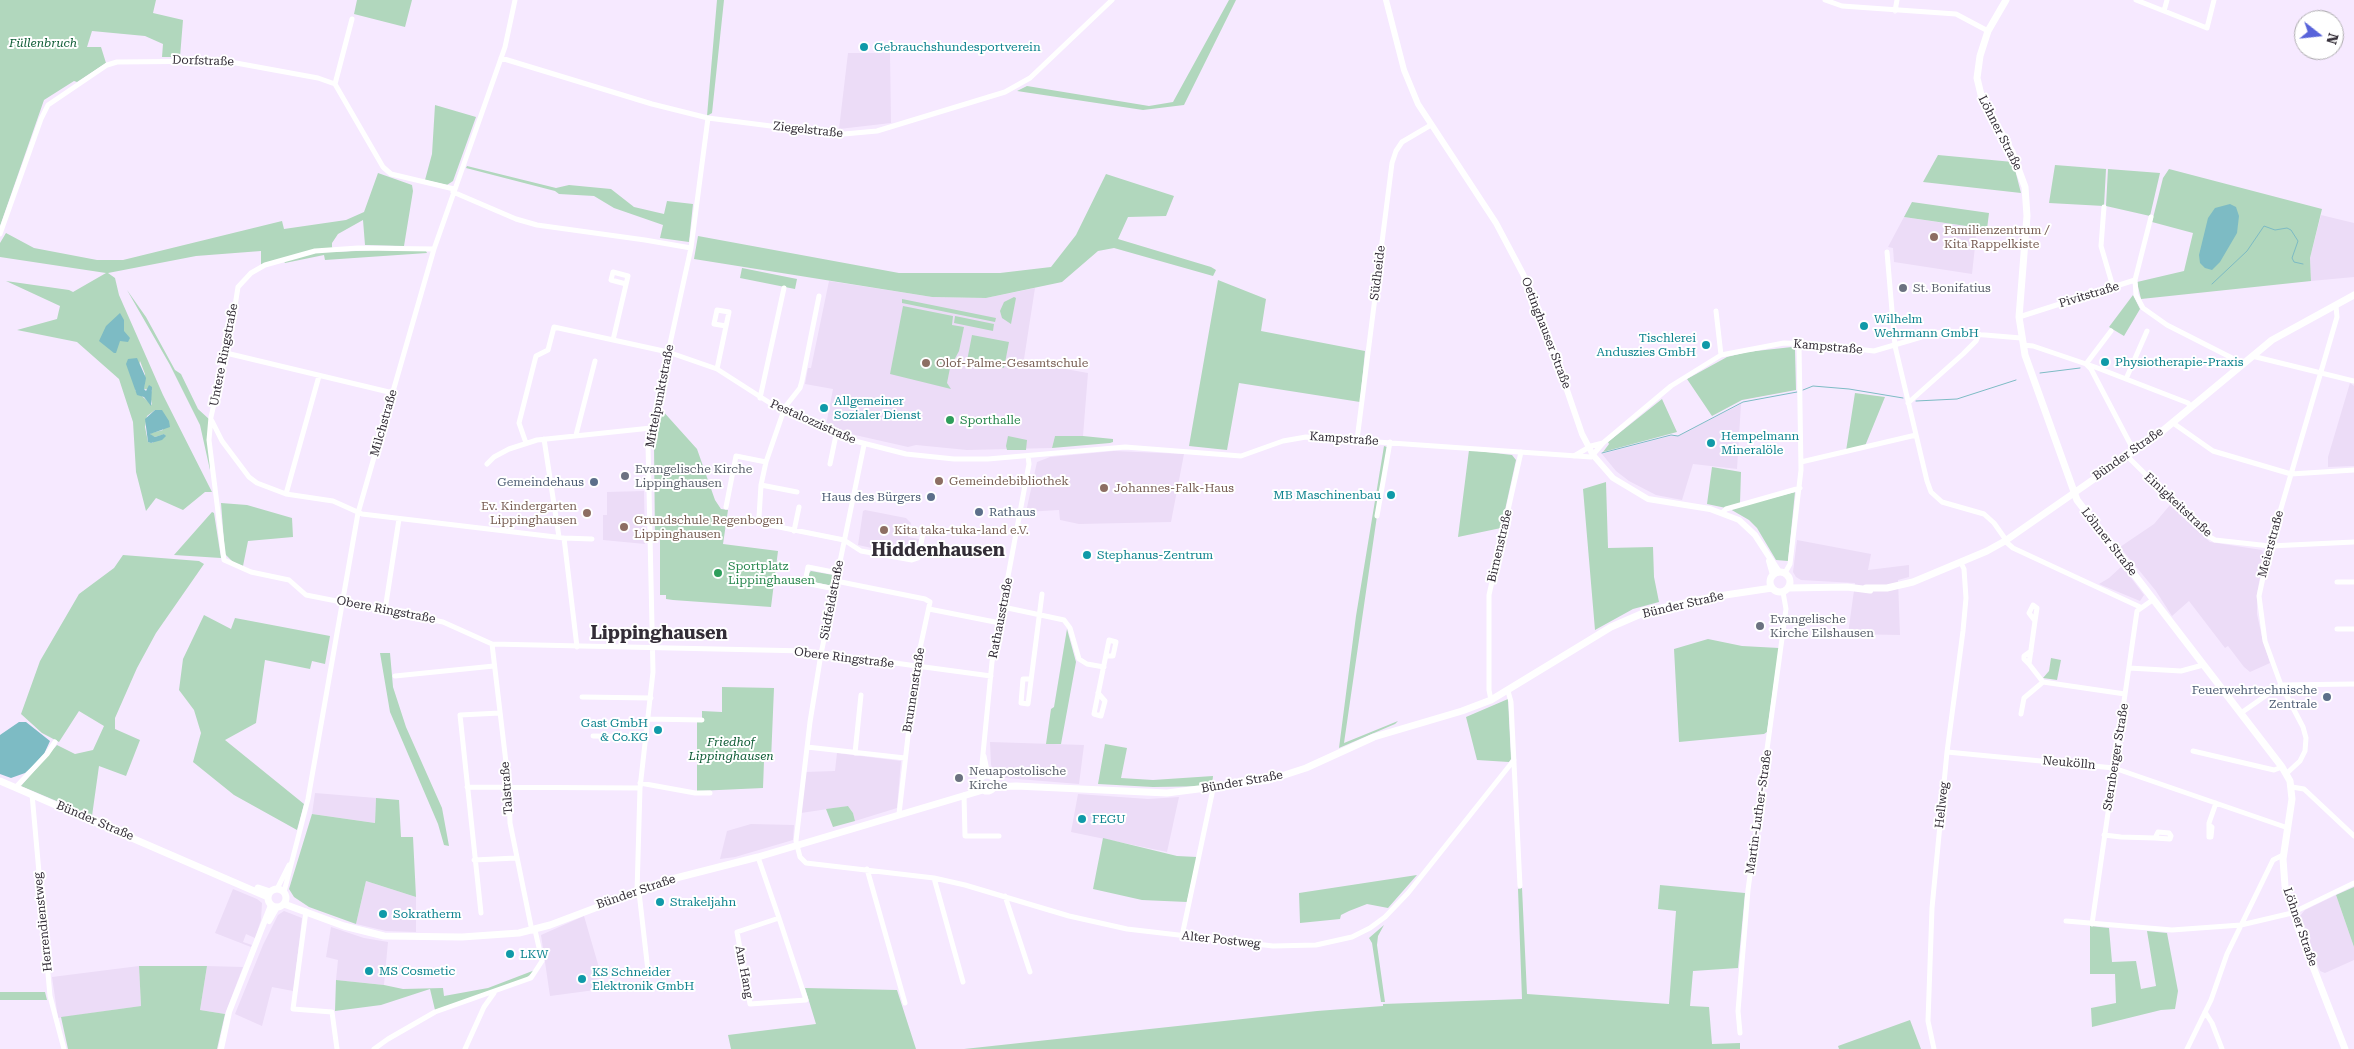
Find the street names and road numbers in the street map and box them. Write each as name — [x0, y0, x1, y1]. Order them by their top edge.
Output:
street label: Dorfstraße — [172, 53, 234, 69]
street label: Löhner Straße — [1975, 93, 2025, 173]
street label: Ziegelstraße — [772, 119, 844, 141]
street label: Südheide — [1367, 245, 1389, 301]
street label: Oetinghauser Straße — [1518, 275, 1574, 391]
street label: Pivitstraße — [2057, 279, 2121, 311]
street label: Untere Ringstraße — [207, 302, 241, 408]
street label: Kampstraße — [1793, 337, 1863, 357]
street label: Mittelpunktstraße — [643, 343, 677, 449]
street label: Milchstraße — [368, 388, 400, 458]
street label: Pestalozzistraße — [768, 397, 858, 447]
street label: Bünder Straße — [2090, 424, 2166, 484]
street label: Kampstraße — [1309, 429, 1379, 449]
street label: Einigkeitstraße — [2141, 470, 2215, 540]
street label: Löhner Straße — [2078, 505, 2140, 579]
street label: Birnenstraße — [1485, 508, 1515, 584]
street label: Meierstraße — [2255, 509, 2287, 579]
street label: Südfeldstraße — [817, 559, 847, 641]
street label: Rathausstraße — [986, 576, 1016, 660]
street label: Bünder Straße — [1641, 589, 1725, 621]
street label: Obere Ringstraße — [335, 593, 437, 627]
street label: Obere Ringstraße — [793, 645, 895, 671]
street label: Brunnenstraße — [900, 646, 928, 734]
street label: Sternberger Straße — [2100, 702, 2132, 812]
street label: Martin-Luther-Straße — [1743, 749, 1775, 875]
street label: Neukölln — [2042, 754, 2096, 772]
street label: Talstraße — [498, 761, 516, 815]
street label: Bünder Straße — [1200, 768, 1284, 796]
street label: Hellweg — [1932, 781, 1952, 829]
street label: Bünder Straße — [54, 798, 136, 844]
street label: Herrendienstweg — [31, 872, 55, 972]
street label: Bünder Straße — [595, 872, 677, 912]
street label: Löhner Straße — [2280, 886, 2320, 968]
street label: Alter Postweg — [1181, 929, 1261, 951]
street label: Am Hang — [732, 944, 756, 1000]

